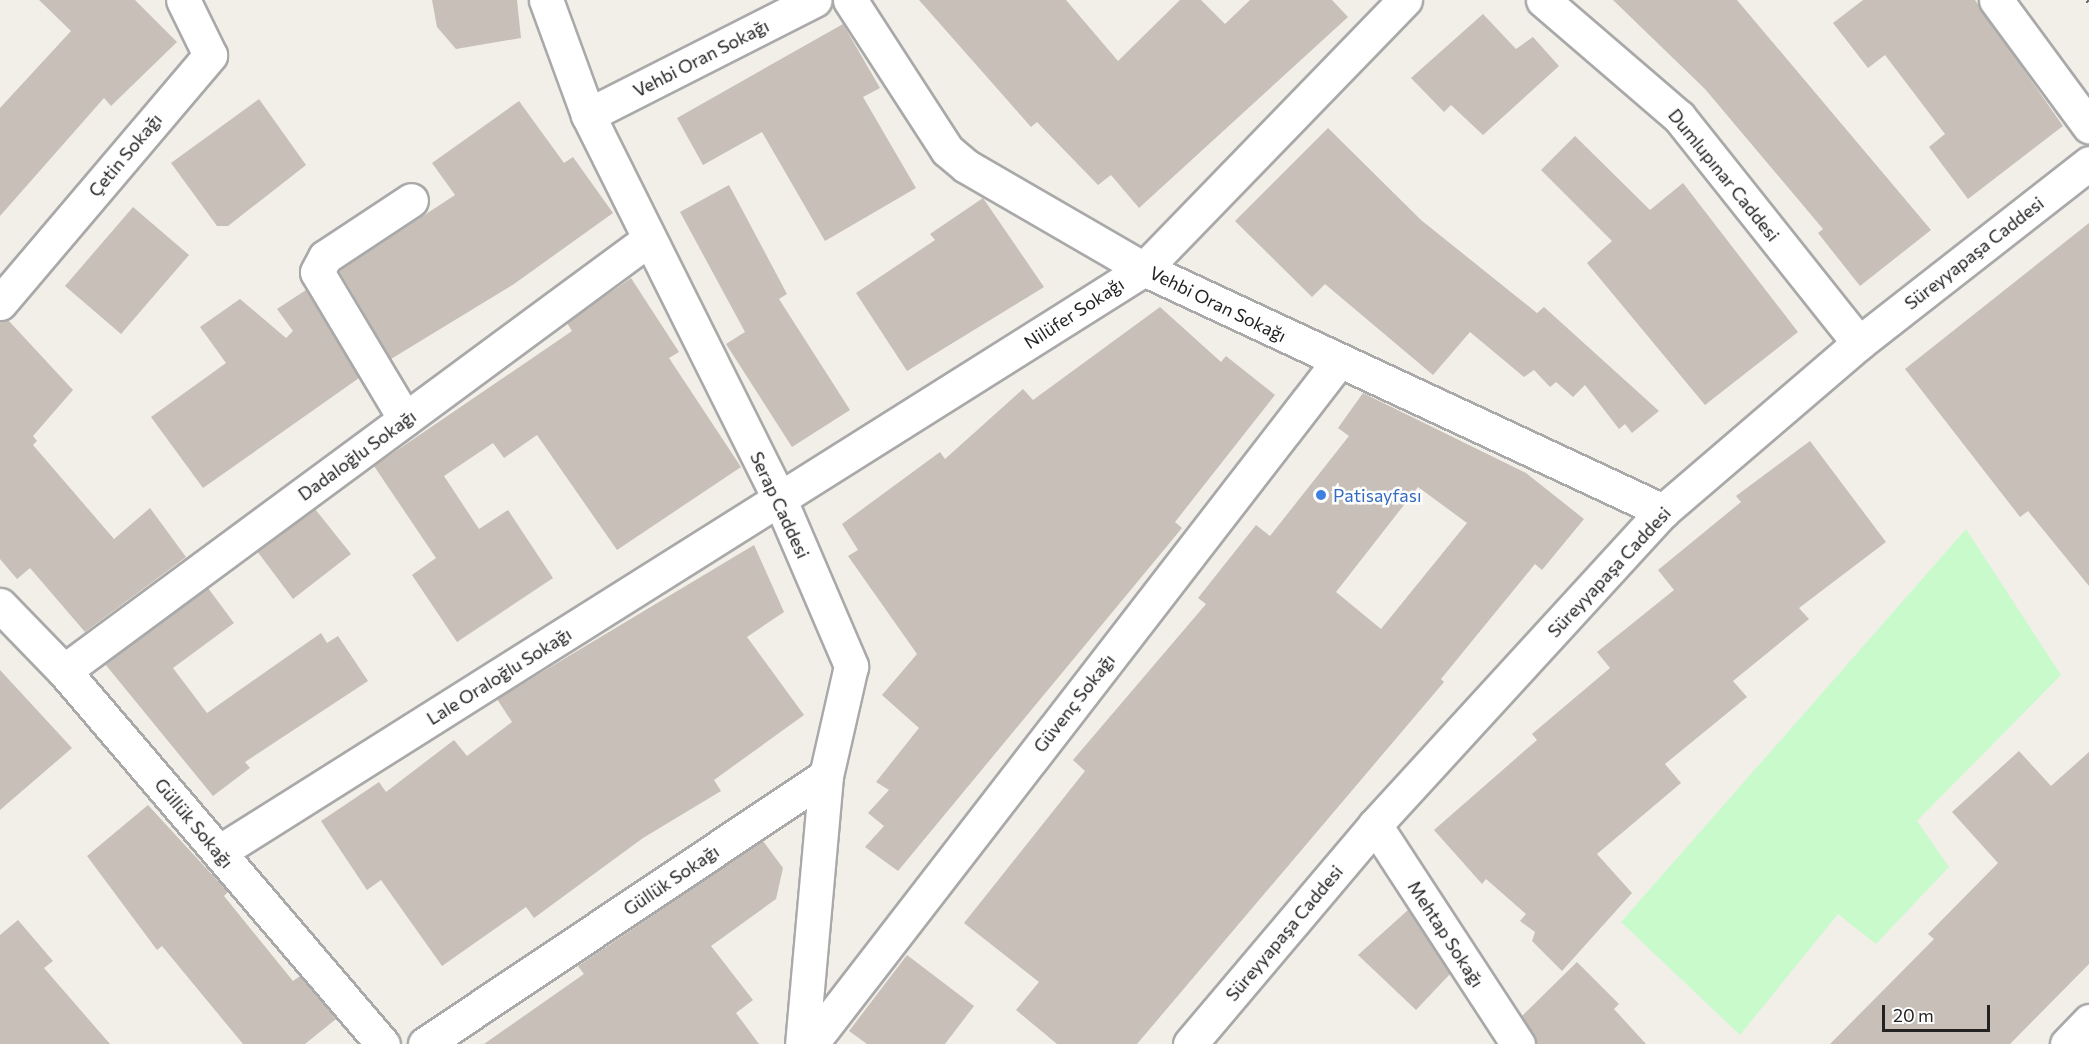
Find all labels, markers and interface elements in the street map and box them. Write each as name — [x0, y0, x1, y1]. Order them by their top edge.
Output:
street label: Vehbi Oran Sokağı — [630, 14, 772, 102]
street label: Dumlupınar Caddesi — [1664, 104, 1784, 246]
street label: Çetin Sokağı — [84, 109, 166, 201]
street label: Süreyyapaşa Caddesi — [1900, 192, 2048, 314]
street label: Vehbi Oran Sokağı — [1146, 262, 1290, 346]
street label: Nilüfer Sokağı — [1020, 273, 1128, 353]
street label: Dadaloğlu Sokağı — [294, 405, 420, 505]
street label: Serap Caddesi — [746, 448, 814, 562]
place label: Patisayfası — [1333, 484, 1422, 506]
marker: Patisayfası — [1314, 488, 1328, 502]
street label: Süreyyapaşa Caddesi — [1543, 502, 1675, 642]
street label: Lale Oraloğlu Sokağı — [423, 623, 575, 729]
street label: Güvenç Sokağı — [1029, 649, 1119, 757]
street label: Güllük Sokağı — [150, 774, 238, 872]
street label: Güllük Sokağı — [619, 840, 723, 920]
street label: Süreyyapaşa Caddesi — [1221, 861, 1347, 1005]
street label: Mehtap Sokağı — [1404, 877, 1488, 991]
scale bar — [1885, 993, 1993, 1031]
text: 20 m — [1893, 1004, 1934, 1026]

